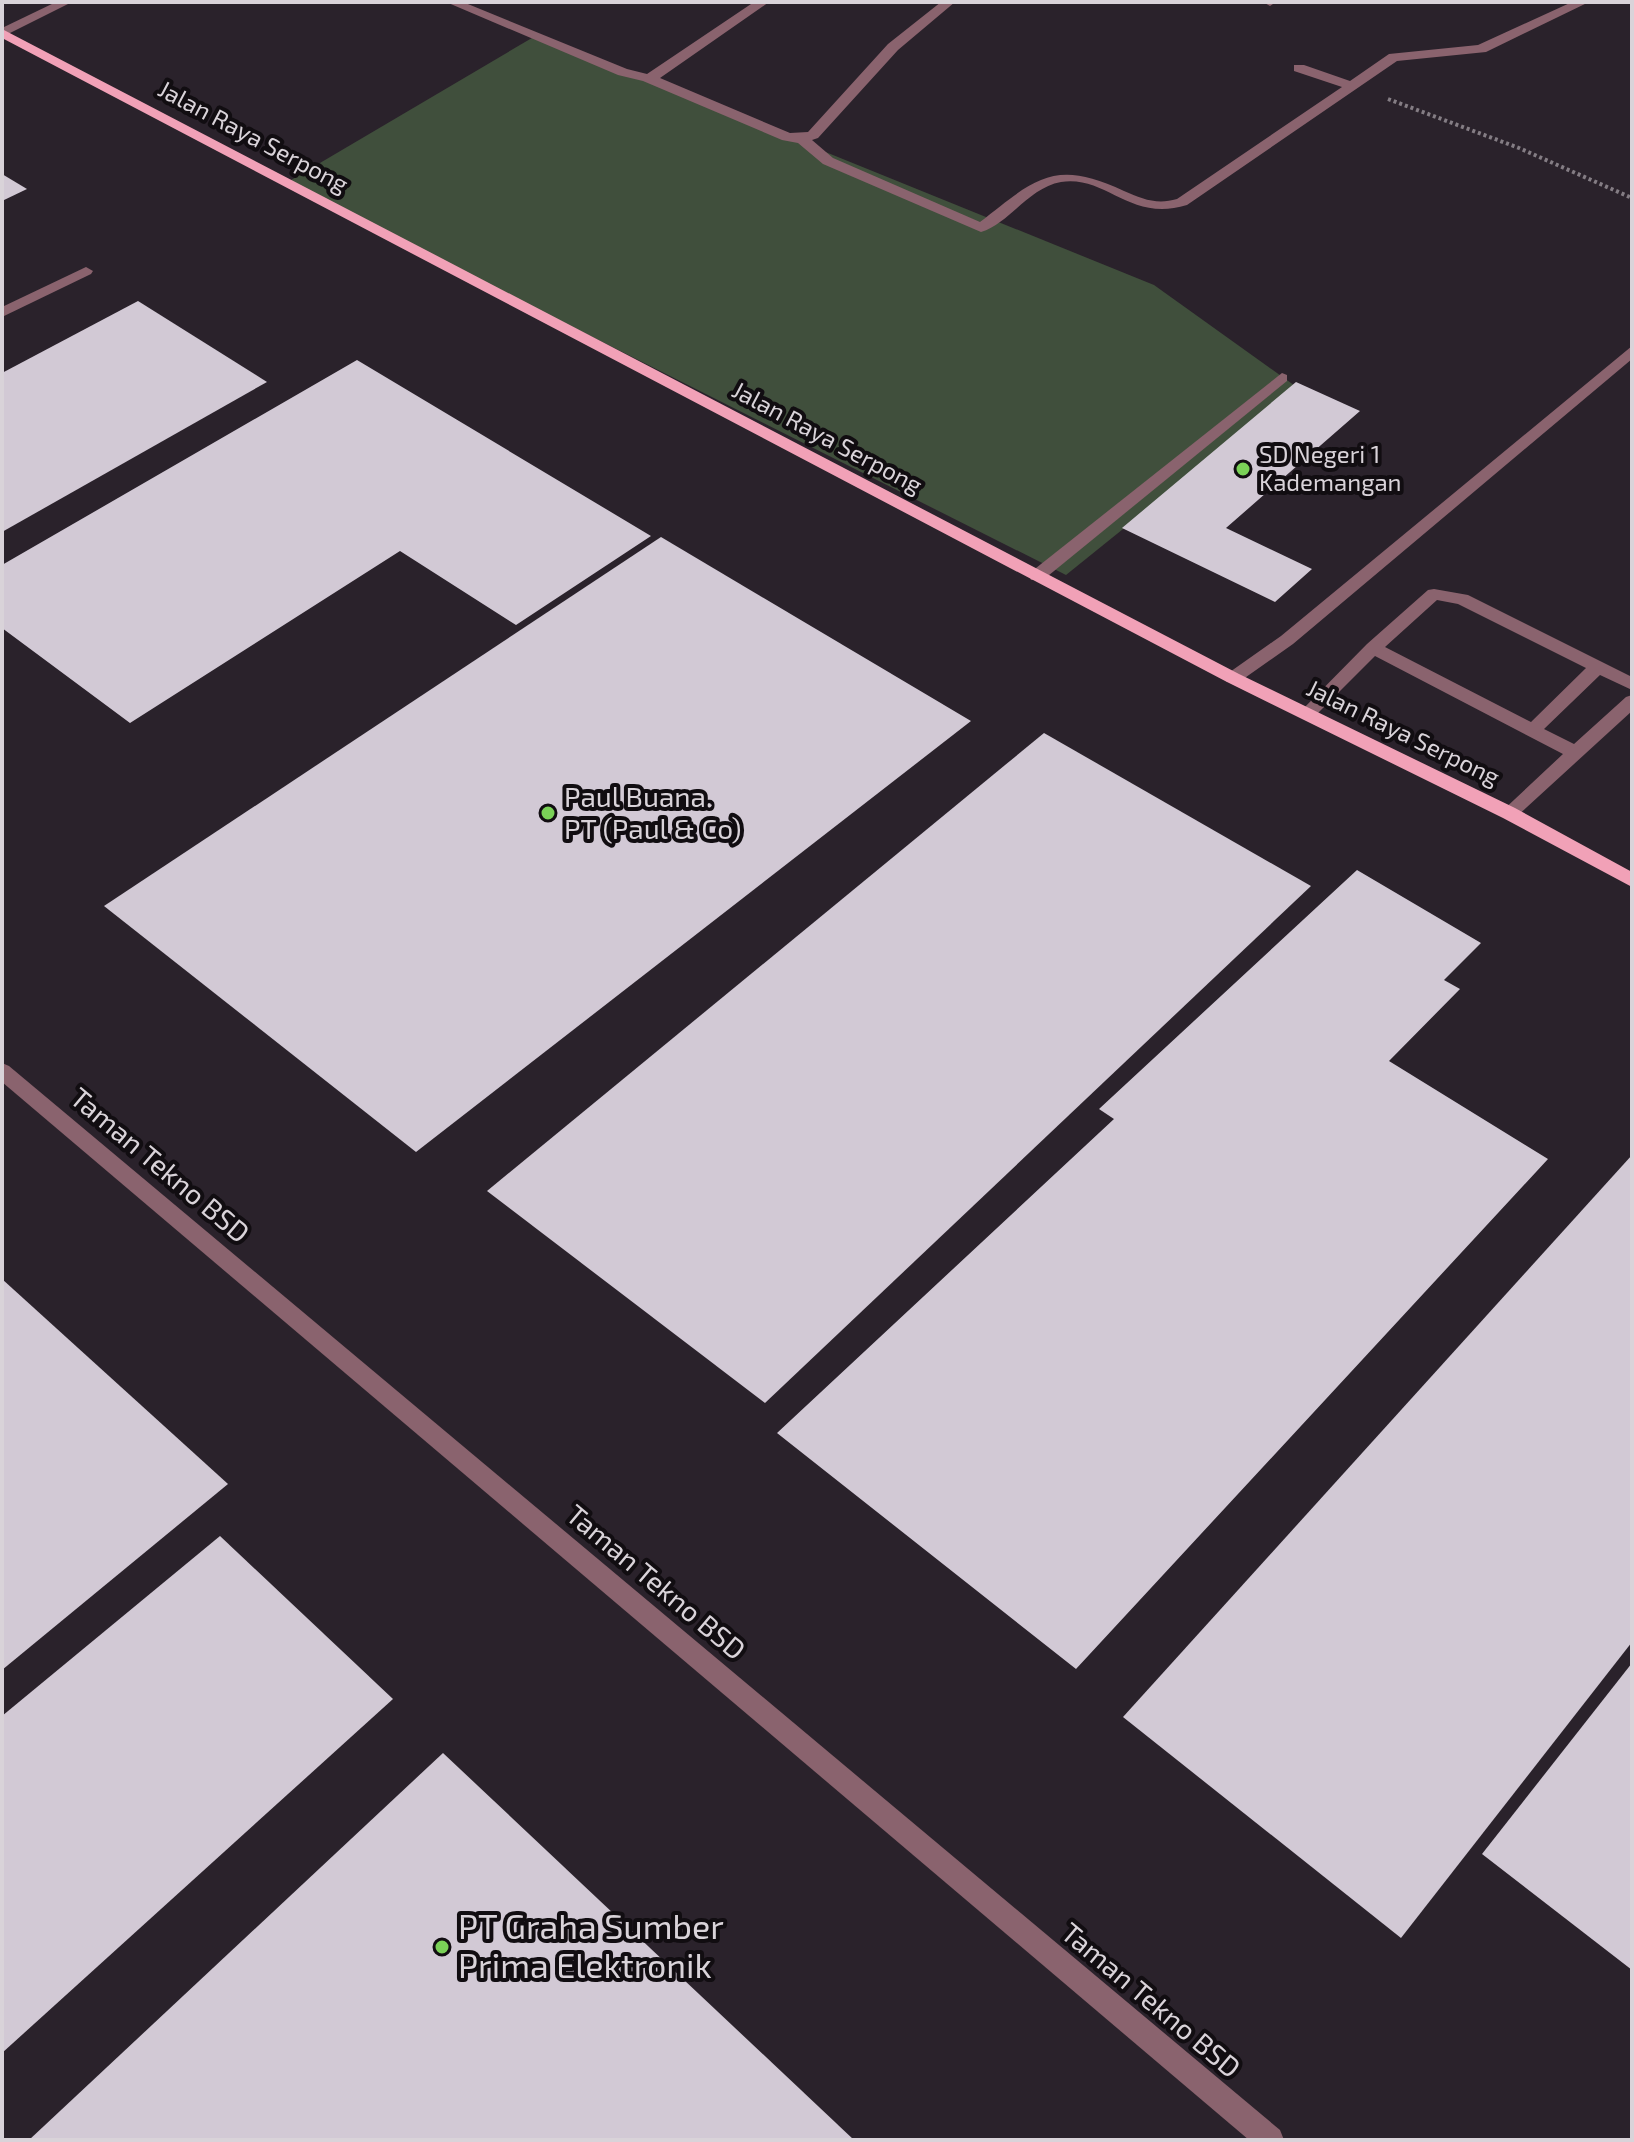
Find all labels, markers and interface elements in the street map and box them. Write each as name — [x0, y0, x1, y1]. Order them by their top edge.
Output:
street label: Jalan Raya Serpong — [154, 73, 354, 198]
street label: Jalan Raya Serpong — [728, 374, 928, 499]
place label: SD Negeri 1 Kademangan — [1259, 439, 1402, 496]
marker: SD Negeri 1 Kademangan — [1234, 460, 1252, 478]
street label: Jalan Raya Serpong — [1303, 672, 1505, 791]
place label: Paul Buana. PT (Paul & Co) — [564, 779, 742, 845]
marker: Paul Buana. PT (Paul & Co) — [539, 804, 557, 822]
street label: Taman Tekno BSD — [64, 1079, 257, 1249]
street label: Taman Tekno BSD — [560, 1496, 753, 1666]
place label: PT Graha Sumber Prima Elektronik — [458, 1905, 724, 1985]
street label: Taman Tekno BSD — [1055, 1914, 1248, 2084]
marker: PT Graha Sumber Prima Elektronik — [433, 1938, 451, 1956]

